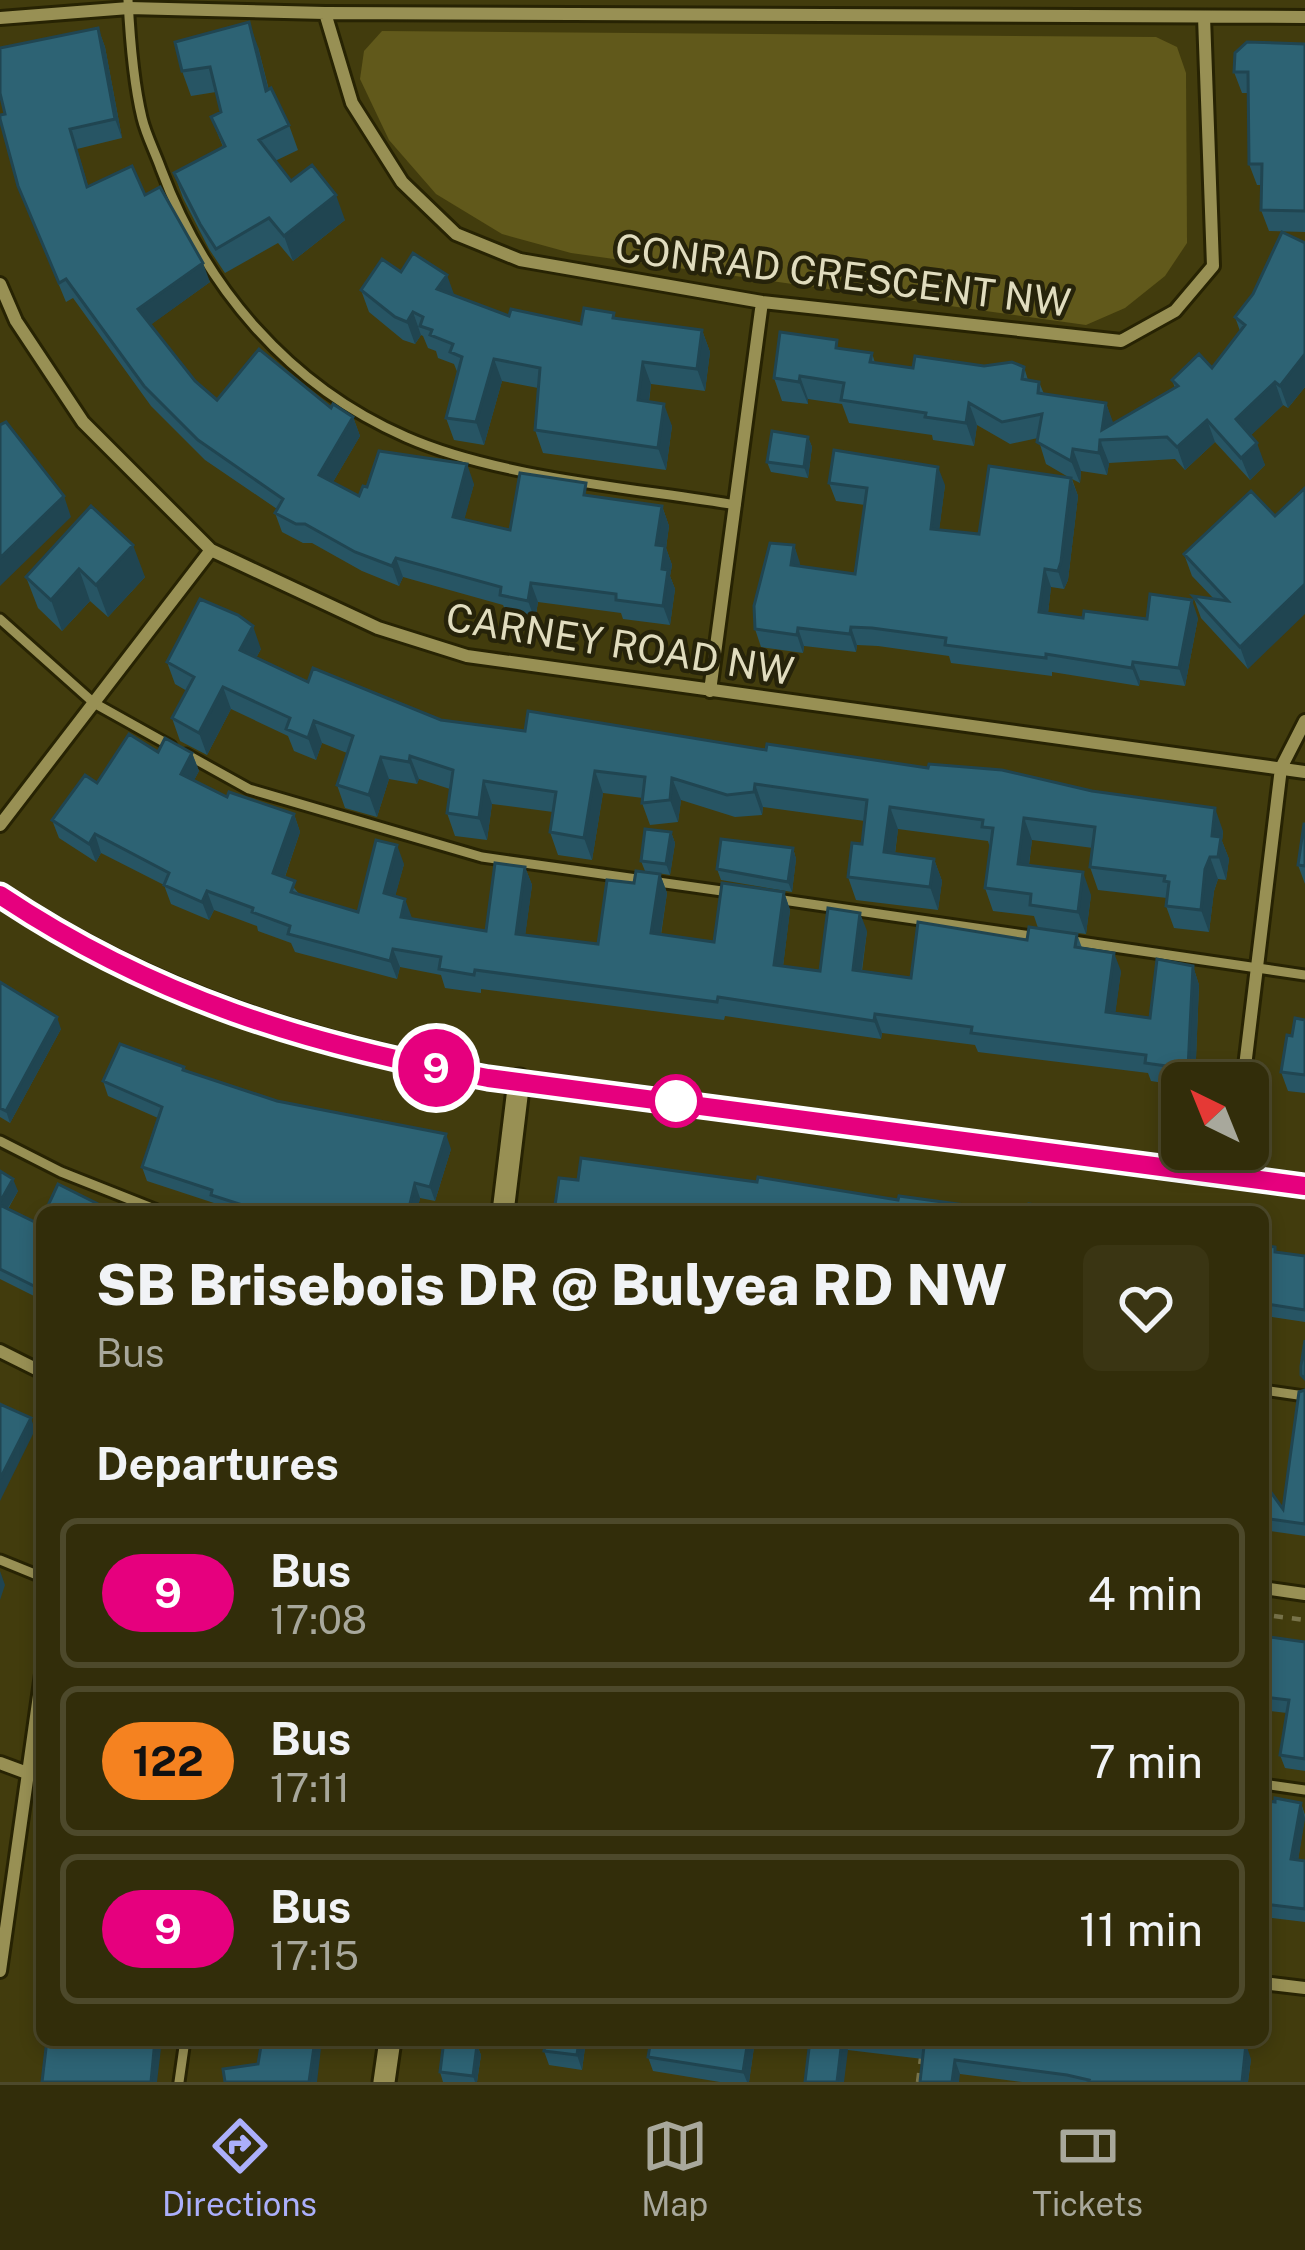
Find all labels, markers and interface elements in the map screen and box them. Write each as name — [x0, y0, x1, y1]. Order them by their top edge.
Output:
street label: CONRAD CRESCENT NW — [613, 224, 1073, 326]
street label: CARNEY ROAD NW — [443, 594, 797, 694]
line badge: 9 — [397, 1029, 475, 1107]
text: 9 — [422, 1043, 450, 1092]
north arrow — [1161, 1062, 1269, 1170]
map controls — [1161, 1062, 1269, 1170]
unlabelled marker — [651, 1076, 701, 1126]
button: heart — [1083, 1245, 1209, 1371]
text: SB Brisebois DR @ Bulyea RD NW — [96, 1251, 1007, 1318]
text: Bus — [96, 1330, 165, 1376]
text: Departures — [96, 1437, 339, 1490]
text: Bus — [270, 1544, 351, 1597]
text: 4 min — [1087, 1567, 1203, 1620]
text: 9 — [154, 1568, 182, 1617]
text: 17:08 — [270, 1597, 367, 1643]
text: Bus — [270, 1712, 351, 1765]
text: 7 min — [1089, 1735, 1203, 1788]
text: 122 — [132, 1736, 204, 1785]
text: 17:11 — [270, 1765, 350, 1811]
text: Bus — [270, 1880, 351, 1933]
text: 11 min — [1079, 1903, 1203, 1956]
text: 9 — [154, 1904, 182, 1953]
text: 17:15 — [270, 1933, 359, 1979]
tab: Directions — [162, 2113, 317, 2223]
tab: Map — [641, 2113, 708, 2223]
tab: Tickets — [1032, 2113, 1143, 2223]

